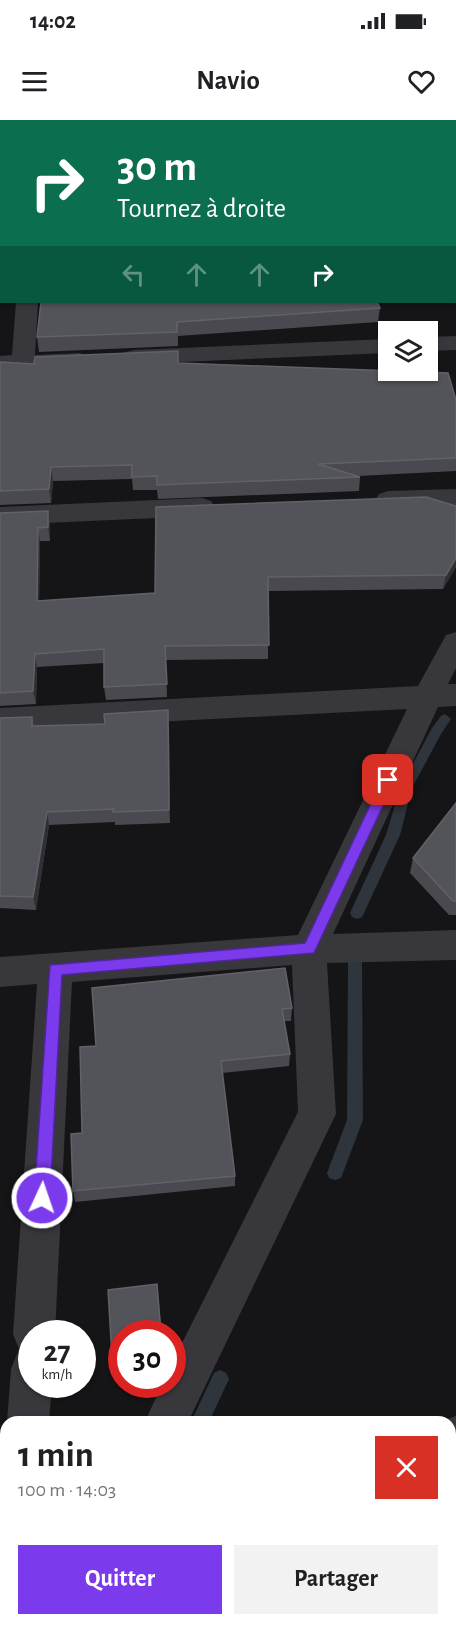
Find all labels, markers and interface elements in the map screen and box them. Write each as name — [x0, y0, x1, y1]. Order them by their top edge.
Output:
text: 14:02 — [30, 10, 76, 32]
icon: menu — [18, 65, 51, 98]
icon: heart — [405, 65, 438, 98]
text: Navio — [196, 67, 260, 94]
icon: right — [18, 144, 96, 222]
text: 30 m — [117, 146, 197, 188]
text: Tournez à droite — [117, 195, 286, 222]
icon: left — [117, 258, 150, 291]
icon: ahead — [180, 258, 213, 291]
icon: ahead — [243, 258, 276, 291]
icon: right — [306, 258, 339, 291]
map controls — [378, 321, 438, 381]
button: layers — [378, 321, 438, 381]
pin — [362, 754, 413, 805]
icon: arrive — [371, 763, 404, 796]
position arrow — [10, 1166, 74, 1230]
speed limit sign: 30 — [108, 1320, 186, 1398]
text: 27 — [43, 1337, 71, 1367]
text: km/h — [42, 1367, 72, 1382]
button: close — [375, 1436, 438, 1499]
text: 1 min — [18, 1437, 94, 1473]
text: 100 m · 14:03 — [18, 1480, 116, 1500]
button: Quitter — [18, 1545, 222, 1614]
button: Partager — [234, 1545, 438, 1614]

